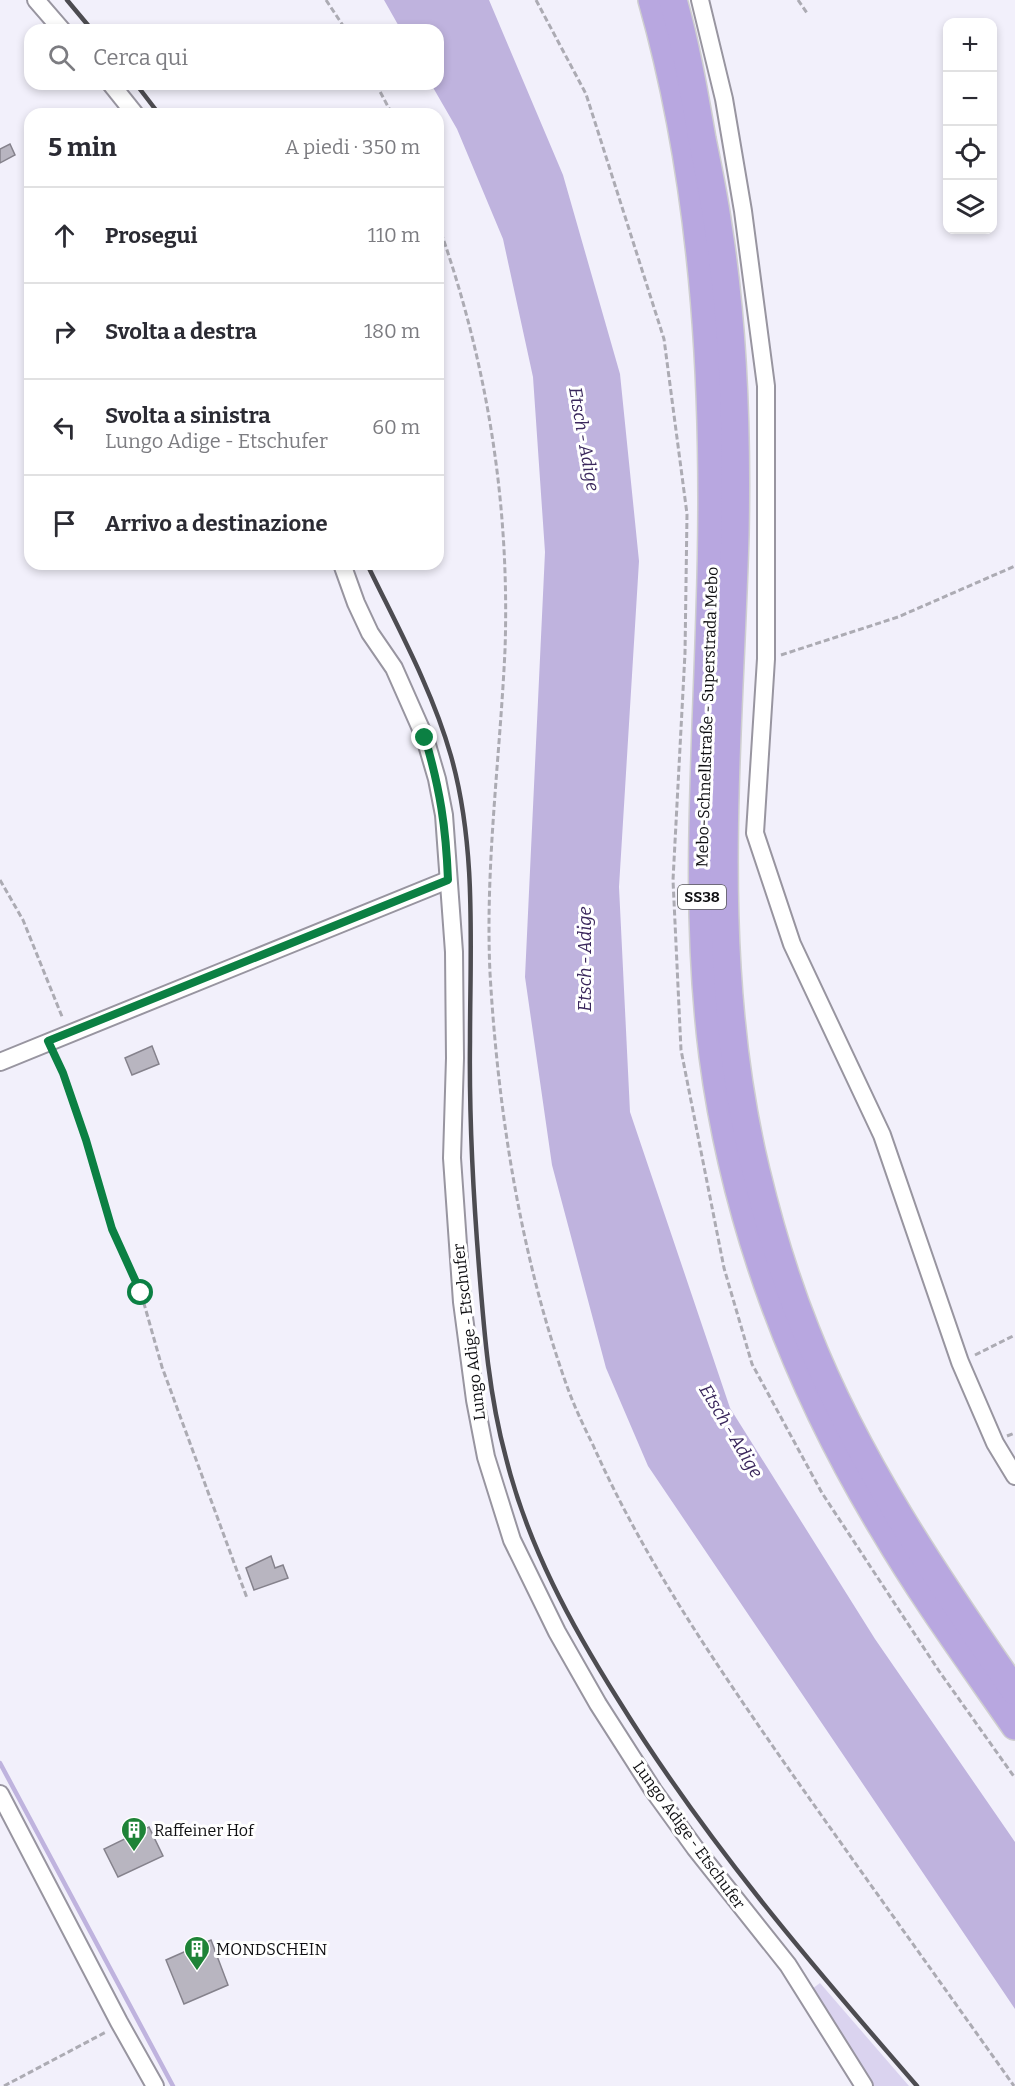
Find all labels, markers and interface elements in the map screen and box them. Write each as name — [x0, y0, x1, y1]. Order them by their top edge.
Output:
map controls — [943, 18, 997, 234]
button: + — [943, 18, 997, 72]
search box — [24, 24, 444, 90]
icon: search — [45, 41, 78, 74]
text: Cerca qui — [93, 44, 188, 71]
button: − — [943, 72, 997, 126]
button: locate — [943, 126, 997, 180]
text: 5 min — [48, 132, 117, 163]
text: A piedi · 350 m — [285, 135, 420, 159]
button: layers — [943, 180, 997, 234]
icon: ahead — [48, 219, 81, 252]
text: Prosegui — [105, 222, 197, 249]
text: 110 m — [368, 223, 420, 247]
icon: right — [48, 315, 81, 348]
text: Svolta a destra — [105, 318, 257, 345]
text: 180 m — [364, 319, 420, 343]
water label: Etsch - Adige — [564, 385, 604, 493]
text: Svolta a sinistra — [105, 402, 271, 429]
icon: left — [48, 411, 81, 444]
text: 60 m — [372, 415, 420, 439]
text: Lungo Adige - Etschufer — [105, 429, 328, 453]
icon: arrive — [48, 507, 81, 540]
text: Arrivo a destinazione — [105, 510, 328, 537]
street label: Mebo-Schnellstraße - Superstrada Mebo — [692, 566, 722, 868]
route end — [411, 724, 437, 750]
road number: SS38 — [678, 885, 726, 909]
water label: Etsch - Adige — [574, 906, 596, 1012]
street label: Lungo Adige - Etschufer — [449, 1242, 489, 1422]
route start — [127, 1279, 153, 1305]
water label: Etsch - Adige — [694, 1380, 768, 1482]
street label: Lungo Adige - Etschufer — [629, 1757, 749, 1913]
building icon: Raffeiner Hof — [119, 1815, 149, 1853]
place label: Raffeiner Hof — [154, 1821, 255, 1840]
building icon: MONDSCHEIN — [182, 1934, 212, 1972]
place label: MONDSCHEIN — [216, 1940, 327, 1959]

